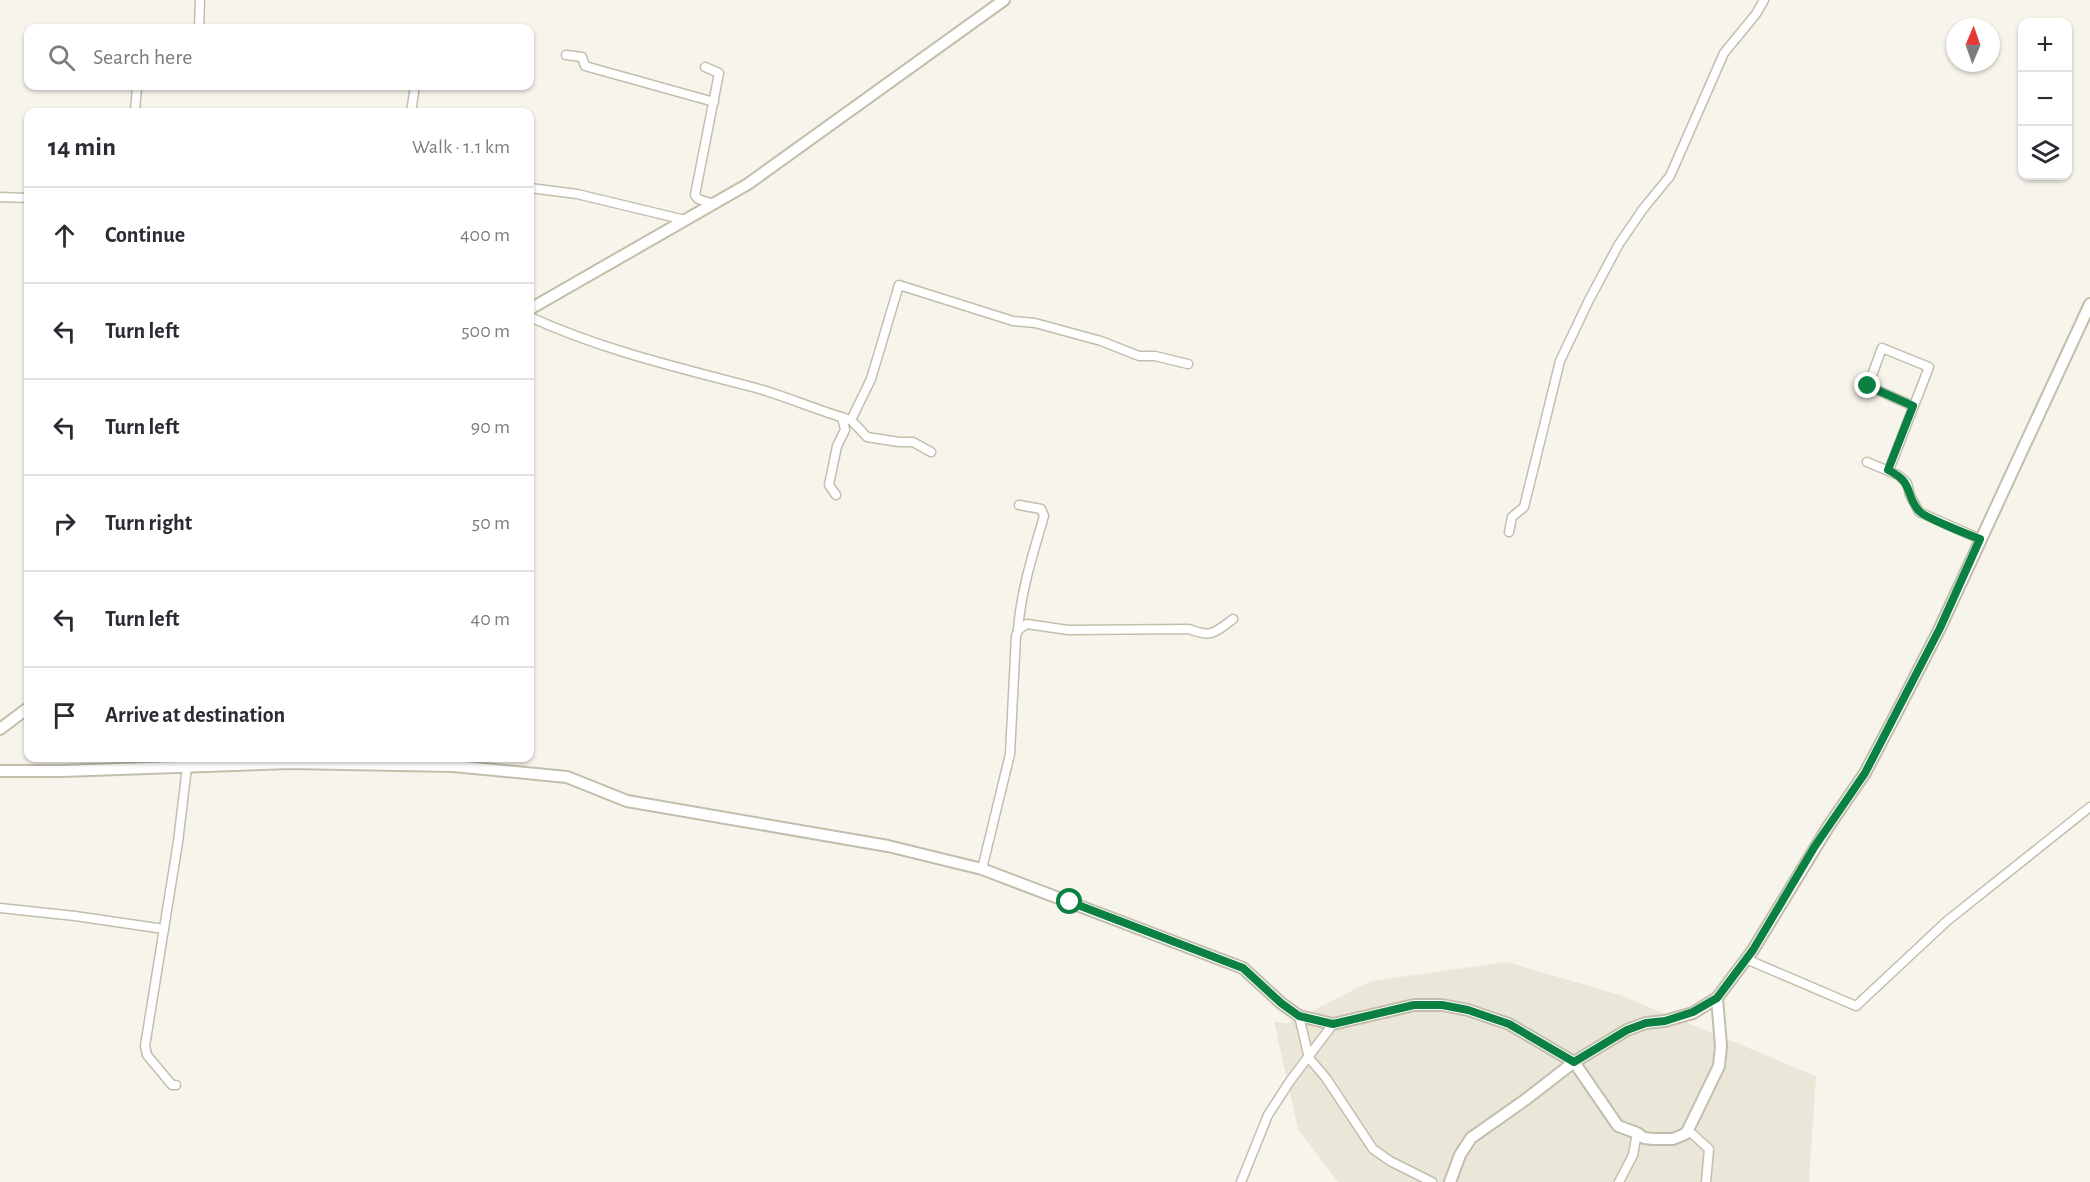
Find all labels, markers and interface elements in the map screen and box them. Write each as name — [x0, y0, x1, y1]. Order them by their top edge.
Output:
north arrow — [1946, 18, 2000, 72]
map controls — [2018, 18, 2072, 180]
button: + — [2018, 18, 2072, 72]
search box — [24, 24, 534, 90]
icon: search — [45, 41, 78, 74]
text: Search here — [93, 46, 192, 68]
button: − — [2018, 72, 2072, 126]
button: layers — [2018, 126, 2072, 180]
text: 14 min — [48, 134, 116, 160]
text: Walk · 1.1 km — [412, 137, 510, 157]
icon: ahead — [48, 219, 81, 252]
text: Continue — [105, 224, 185, 246]
text: 400 m — [460, 225, 510, 245]
icon: left — [48, 315, 81, 348]
text: Turn left — [105, 320, 179, 342]
text: 500 m — [461, 321, 510, 341]
route end — [1854, 372, 1880, 398]
icon: left — [48, 411, 81, 444]
text: Turn left — [105, 416, 179, 438]
text: 90 m — [471, 417, 510, 437]
icon: right — [48, 507, 81, 540]
text: Turn right — [105, 512, 192, 534]
text: 50 m — [472, 513, 510, 533]
icon: left — [48, 603, 81, 636]
text: Turn left — [105, 608, 179, 630]
text: 40 m — [471, 609, 510, 629]
icon: arrive — [48, 699, 81, 732]
text: Arrive at destination — [105, 704, 285, 726]
route start — [1056, 888, 1082, 914]

